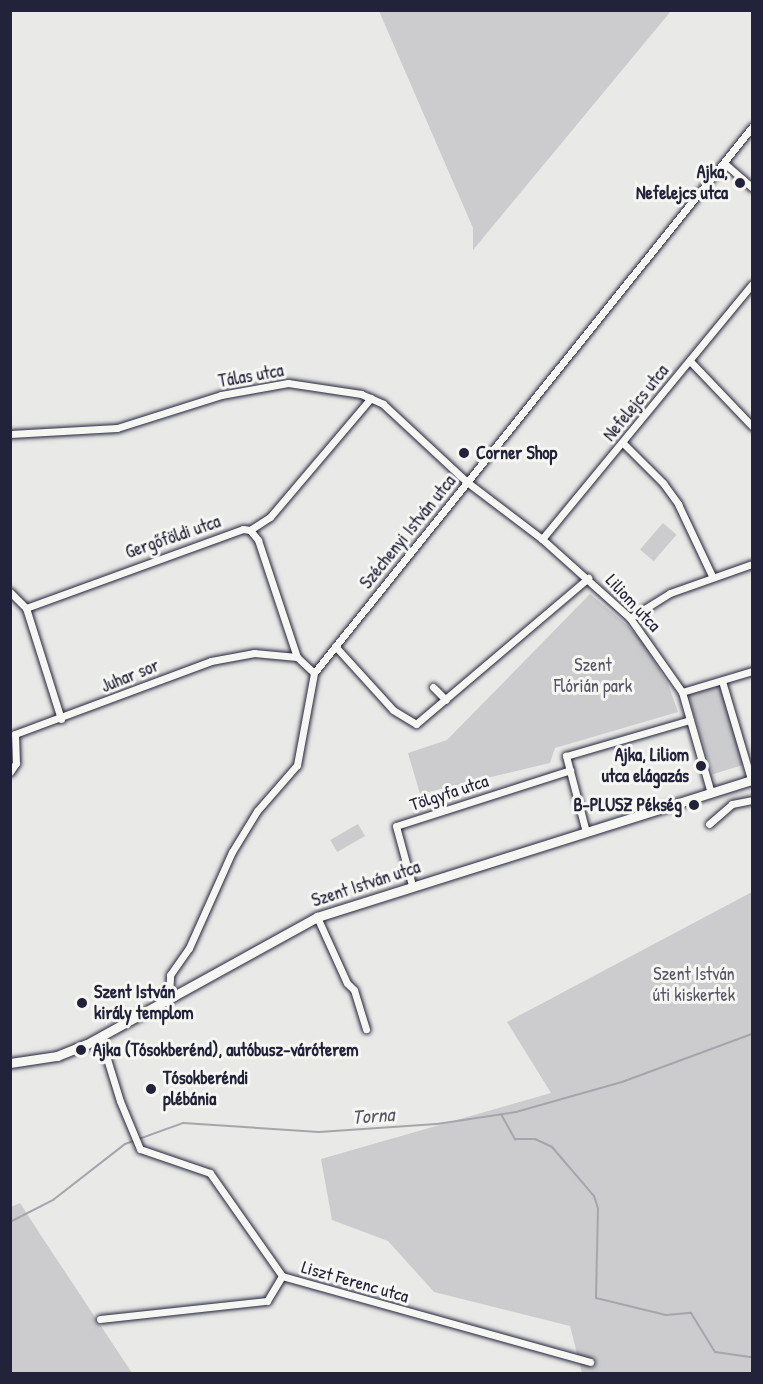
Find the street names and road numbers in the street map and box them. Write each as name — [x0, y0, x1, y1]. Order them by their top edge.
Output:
street label: Tálas utca — [217, 360, 285, 392]
street label: Nefelejcs utca — [599, 360, 673, 446]
street label: Széchenyi István utca — [356, 471, 460, 593]
street label: Gergőföldi utca — [123, 511, 223, 563]
street label: Liliom utca — [601, 570, 665, 636]
street label: Juhar sor — [98, 655, 162, 697]
street label: Tölgyfa utca — [407, 770, 491, 816]
street label: Szent István utca — [309, 856, 423, 912]
street label: Liszt Ferenc utca — [299, 1256, 411, 1308]

